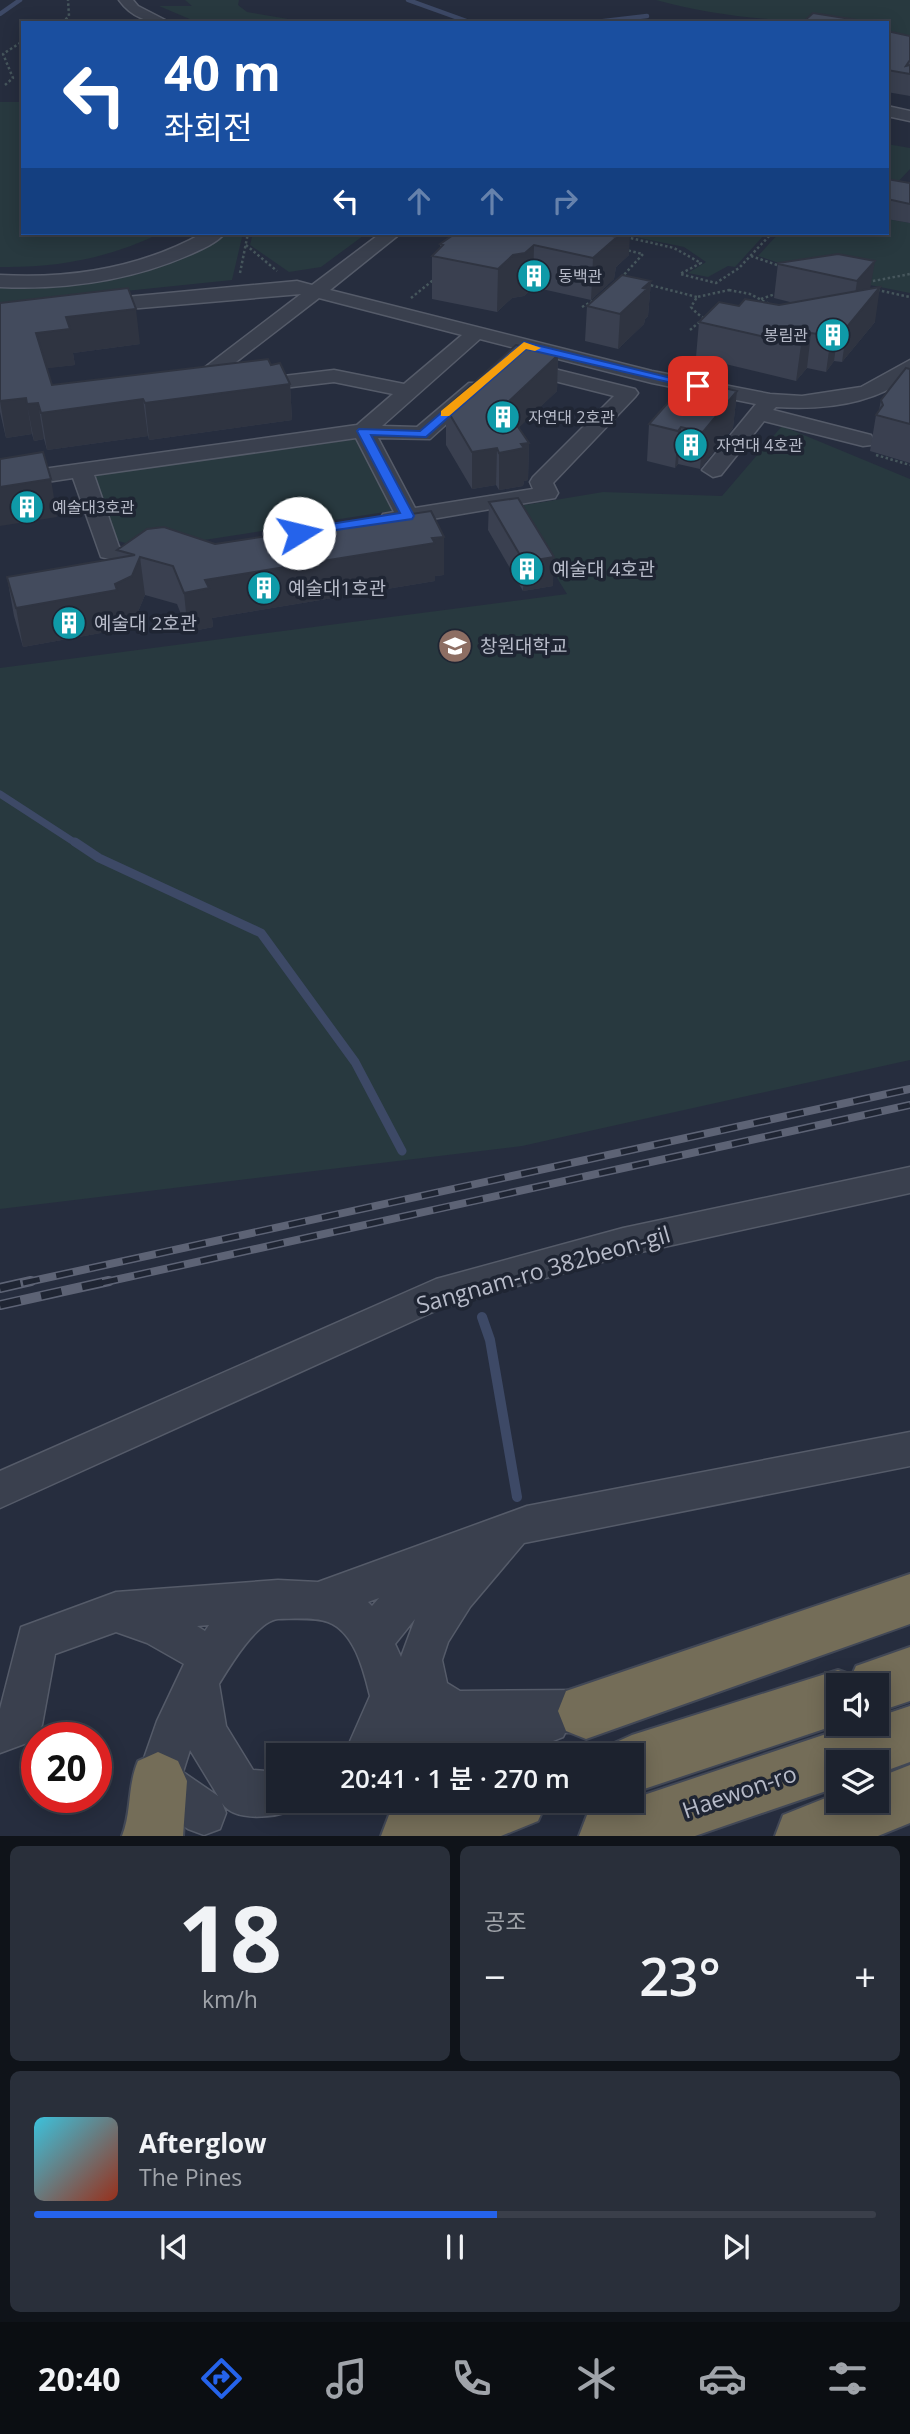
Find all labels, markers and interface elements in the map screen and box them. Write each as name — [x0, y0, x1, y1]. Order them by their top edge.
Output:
text: 40 m — [164, 39, 281, 105]
icon: left — [49, 49, 140, 140]
text: 좌회전 — [164, 105, 252, 148]
icon: left — [327, 182, 365, 220]
icon: ahead — [400, 182, 438, 220]
icon: ahead — [473, 182, 511, 220]
icon: right — [546, 182, 584, 220]
building icon: 동백관 — [515, 257, 553, 295]
place label: 동백관 — [558, 265, 602, 287]
building icon: 봉림관 — [814, 316, 852, 354]
place label: 봉림관 — [764, 324, 808, 346]
pin — [668, 356, 728, 416]
icon: arrive — [679, 367, 717, 405]
building icon: 자연대 2호관 — [484, 398, 522, 436]
place label: 자연대 2호관 — [528, 406, 615, 428]
building icon: 자연대 4호관 — [672, 426, 710, 464]
place label: 자연대 4호관 — [716, 434, 803, 456]
building icon: 예술대3호관 — [8, 488, 46, 526]
place label: 예술대3호관 — [52, 496, 135, 518]
position arrow — [262, 496, 336, 570]
building icon: 예술대 4호관 — [508, 550, 546, 588]
place label: 예술대 4호관 — [552, 556, 655, 582]
building icon: 예술대1호관 — [245, 569, 283, 607]
place label: 예술대1호관 — [288, 575, 386, 601]
building icon: 예술대 2호관 — [50, 604, 88, 642]
place label: 예술대 2호관 — [94, 610, 197, 636]
school or university icon: 창원대학교 — [436, 627, 474, 665]
place label: 창원대학교 — [480, 633, 567, 659]
street label: Sangnam-ro 382beon-gil — [412, 1217, 674, 1321]
map controls — [826, 1673, 889, 1813]
button: sound — [826, 1673, 889, 1736]
speed limit sign: 20 — [21, 1722, 112, 1813]
button: layers — [826, 1750, 889, 1813]
street label: Haewon-ro — [678, 1756, 800, 1826]
text: 20:41 · 1 분 · 270 m — [340, 1760, 570, 1796]
text: 18 — [178, 1875, 282, 1999]
text: 공조 — [484, 1905, 526, 1937]
text: 23° — [639, 1940, 721, 2011]
text: − — [484, 1950, 506, 2002]
text: + — [854, 1950, 876, 2002]
text: km/h — [202, 1983, 258, 2015]
text: Afterglow — [139, 2125, 266, 2161]
text: The Pines — [139, 2161, 242, 2193]
icon: previous — [155, 2228, 193, 2266]
icon: pause — [436, 2228, 474, 2266]
icon: next — [717, 2228, 755, 2266]
icon: directions — [197, 2354, 246, 2403]
icon: music — [322, 2354, 371, 2403]
icon: phone — [447, 2354, 496, 2403]
icon: climate — [572, 2354, 621, 2403]
icon: car — [698, 2354, 747, 2403]
icon: filters — [823, 2354, 872, 2403]
text: 20:40 — [38, 2357, 120, 2400]

